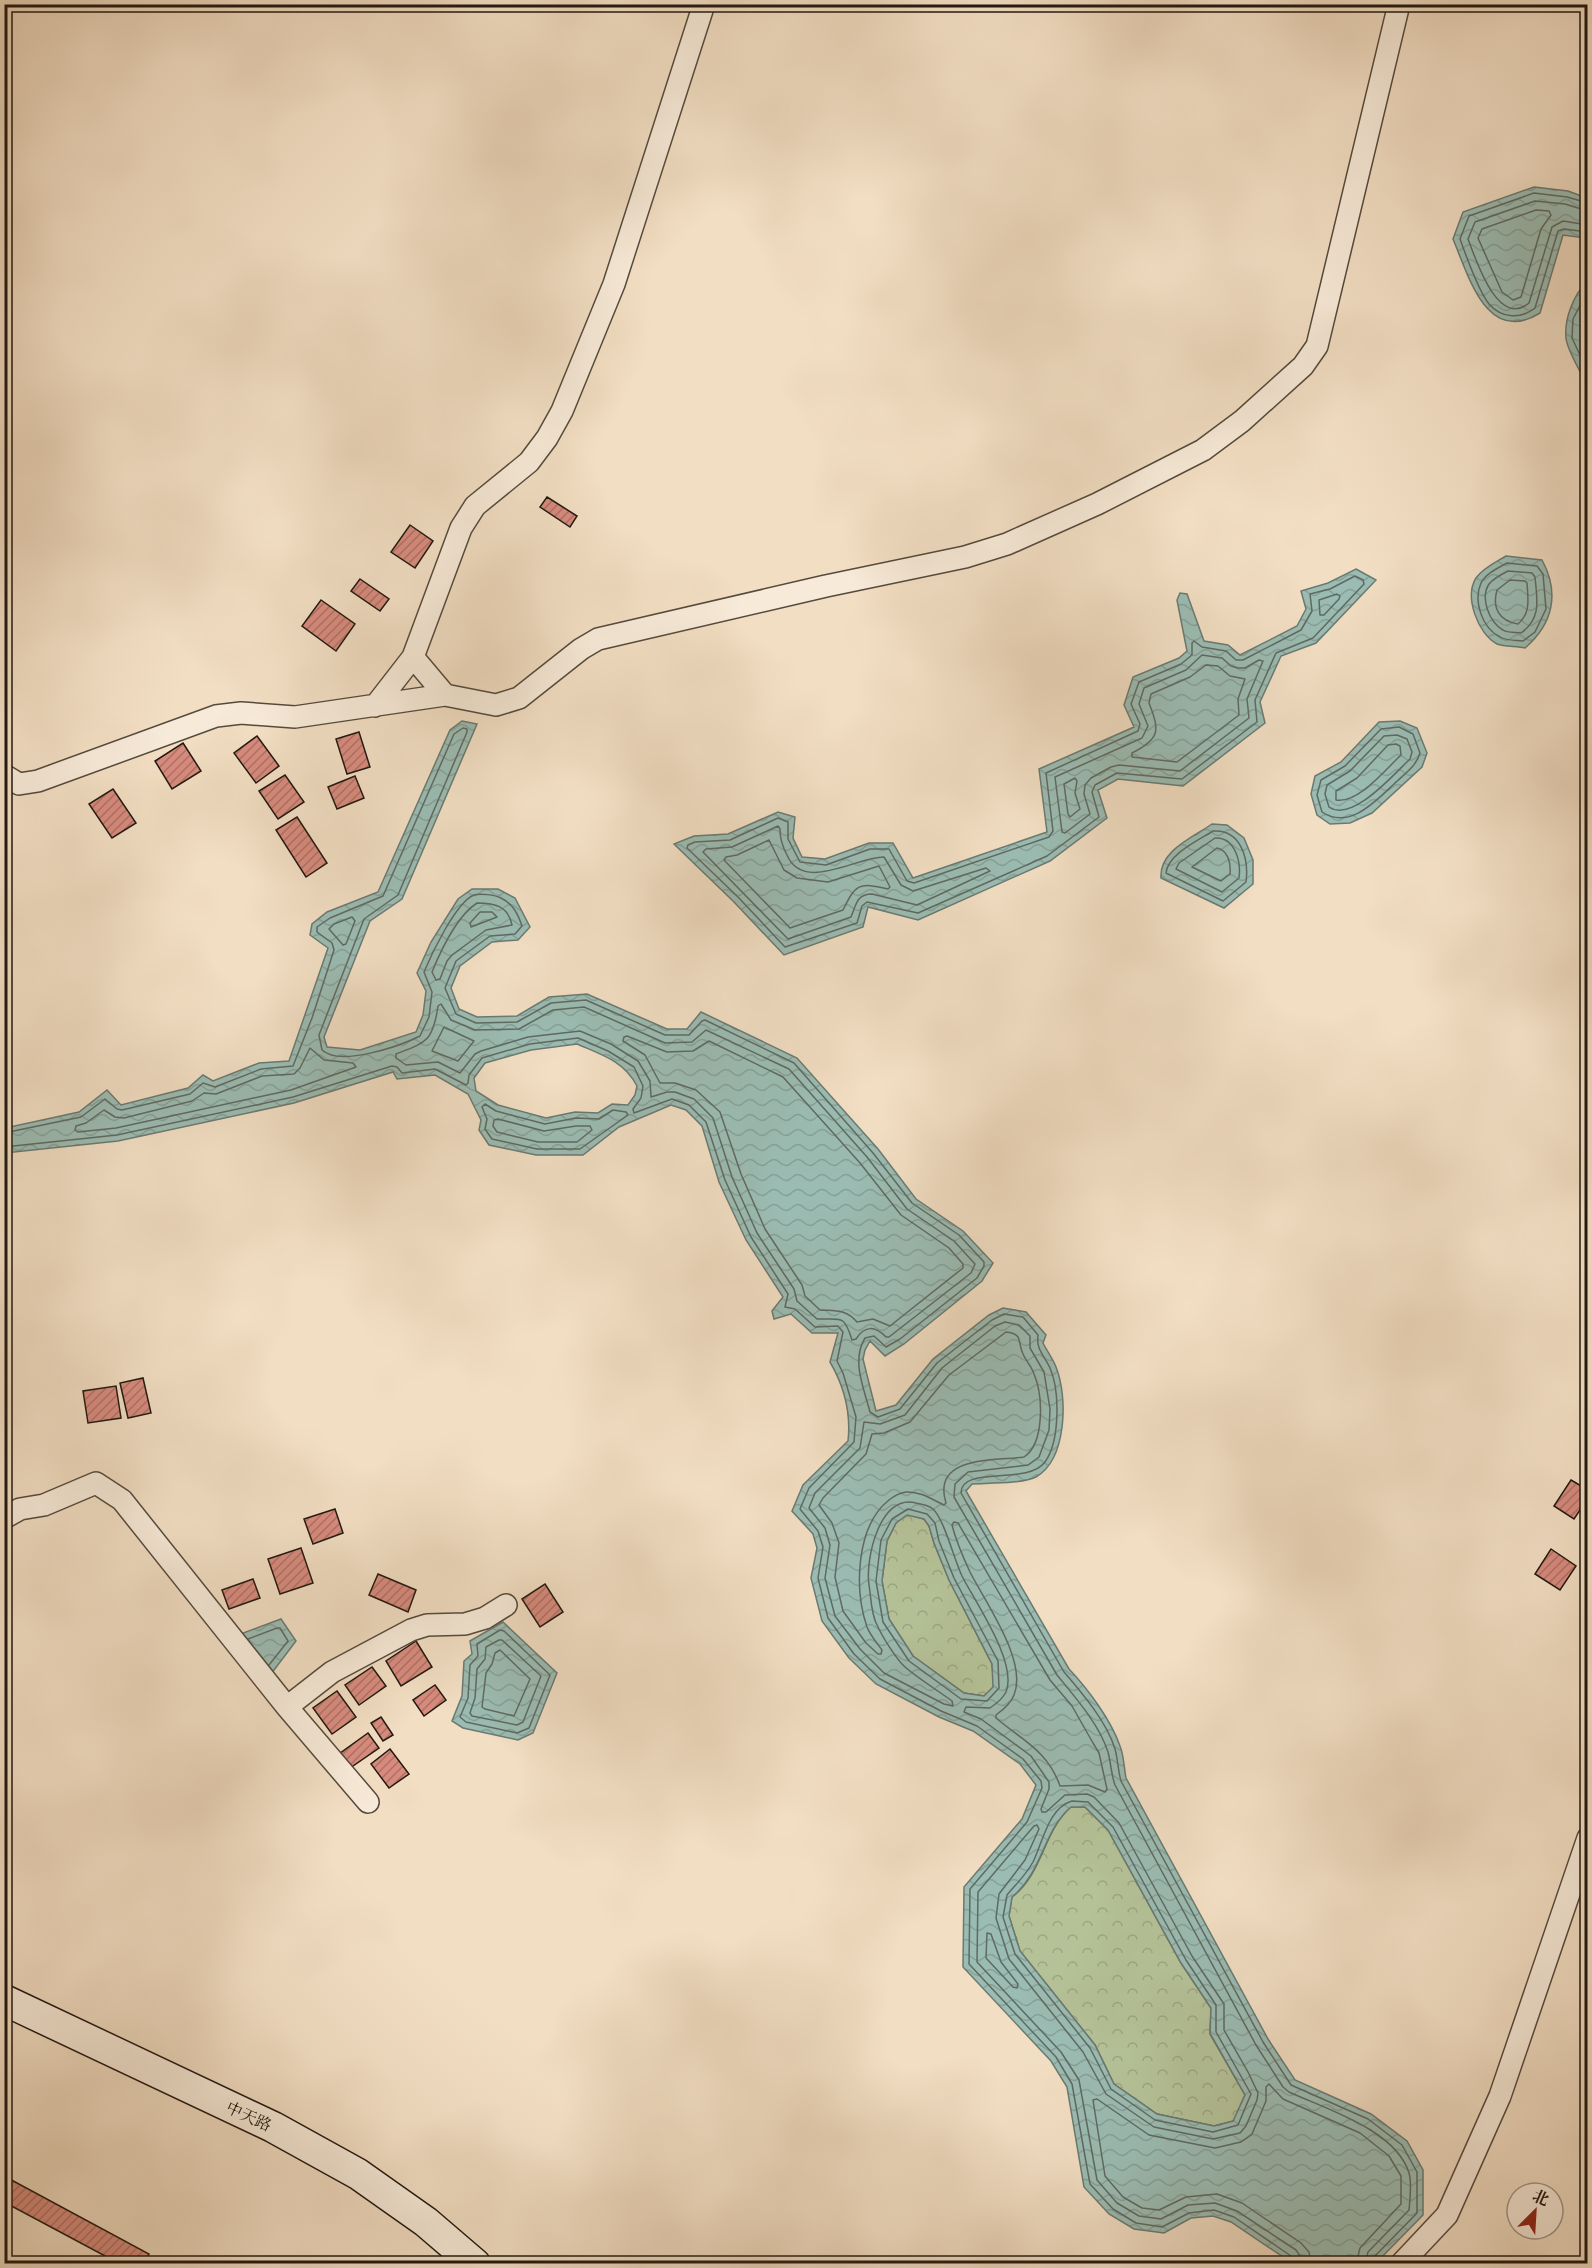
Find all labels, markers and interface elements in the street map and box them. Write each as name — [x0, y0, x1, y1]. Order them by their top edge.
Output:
street label: 中天路 — [223, 2097, 275, 2135]
north arrow — [1505, 2181, 1565, 2241]
text: 北 — [1530, 2185, 1552, 2210]

